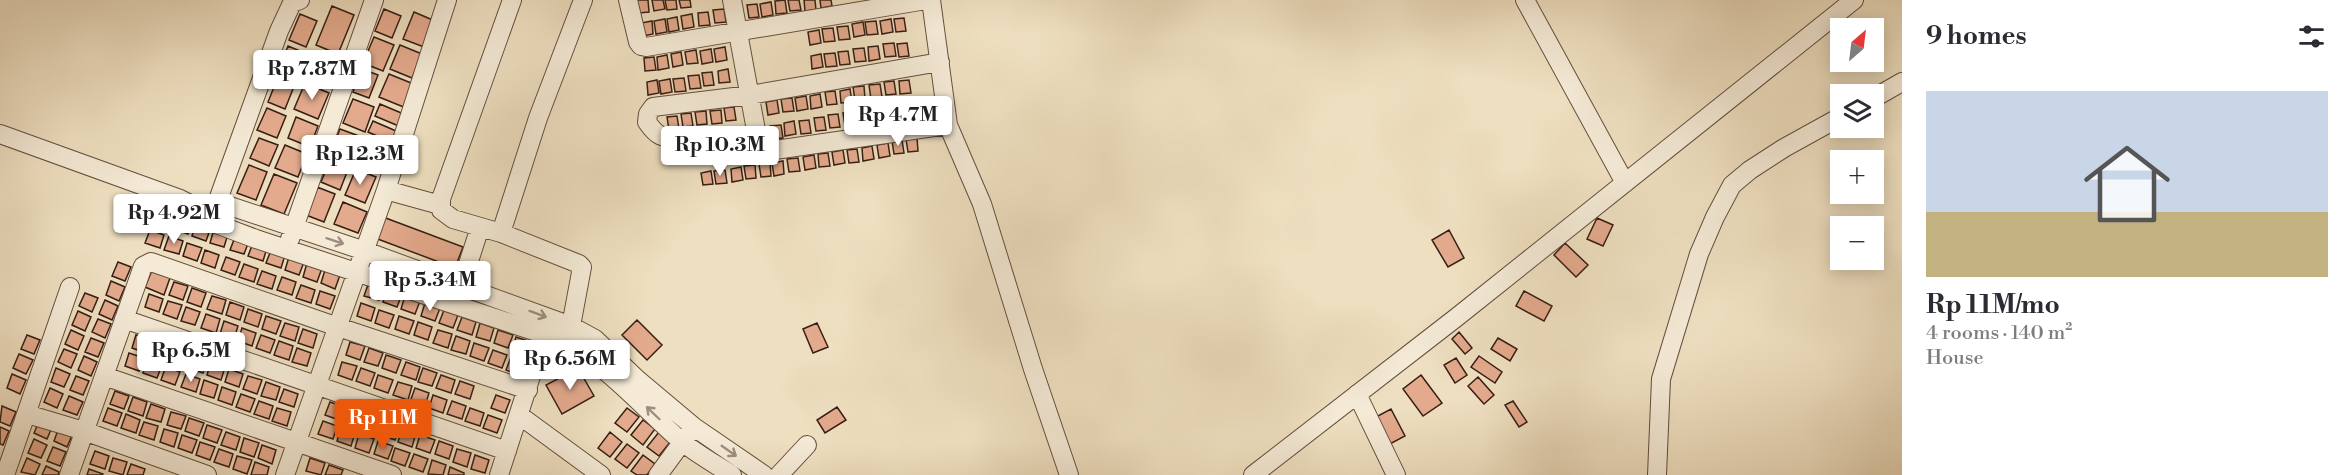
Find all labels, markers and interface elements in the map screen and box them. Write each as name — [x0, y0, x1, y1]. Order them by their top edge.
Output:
north arrow — [1830, 18, 1884, 72]
map controls — [1830, 18, 1884, 270]
text: 9 homes — [1926, 20, 2027, 52]
icon: filters — [2295, 20, 2328, 53]
pin: Rp 7.87M — [250, 50, 374, 101]
text: Rp 7.87M — [267, 57, 357, 82]
button: layers — [1830, 84, 1884, 138]
pin: Rp 4.7M — [843, 96, 953, 147]
text: Rp 4.7M — [858, 103, 938, 128]
pin: Rp 10.3M — [658, 126, 782, 177]
icon: home — [2073, 130, 2181, 238]
text: Rp 10.3M — [675, 133, 765, 158]
pin: Rp 12.3M — [298, 135, 422, 186]
text: Rp 12.3M — [315, 142, 405, 167]
button: + — [1830, 150, 1884, 204]
pin: Rp 4.92M — [112, 194, 236, 245]
text: Rp 4.92M — [127, 201, 221, 226]
button: − — [1830, 216, 1884, 270]
one-way arrow — [325, 236, 344, 247]
pin: Rp 5.34M — [368, 261, 492, 312]
text: Rp 5.34M — [384, 268, 476, 293]
text: Rp 11M/mo — [1926, 289, 2060, 321]
one-way arrow — [528, 309, 547, 320]
text: 4 rooms · 140 m² — [1926, 321, 2072, 346]
pin: Rp 6.5M — [136, 332, 246, 383]
text: Rp 6.5M — [151, 339, 231, 364]
pin: Rp 6.56M — [508, 340, 632, 391]
text: House — [1926, 346, 1984, 371]
text: Rp 6.56M — [524, 347, 616, 372]
pin: Rp 11M — [334, 399, 432, 450]
text: Rp 11M — [348, 406, 418, 431]
one-way arrow — [646, 406, 661, 420]
one-way arrow — [720, 445, 736, 457]

